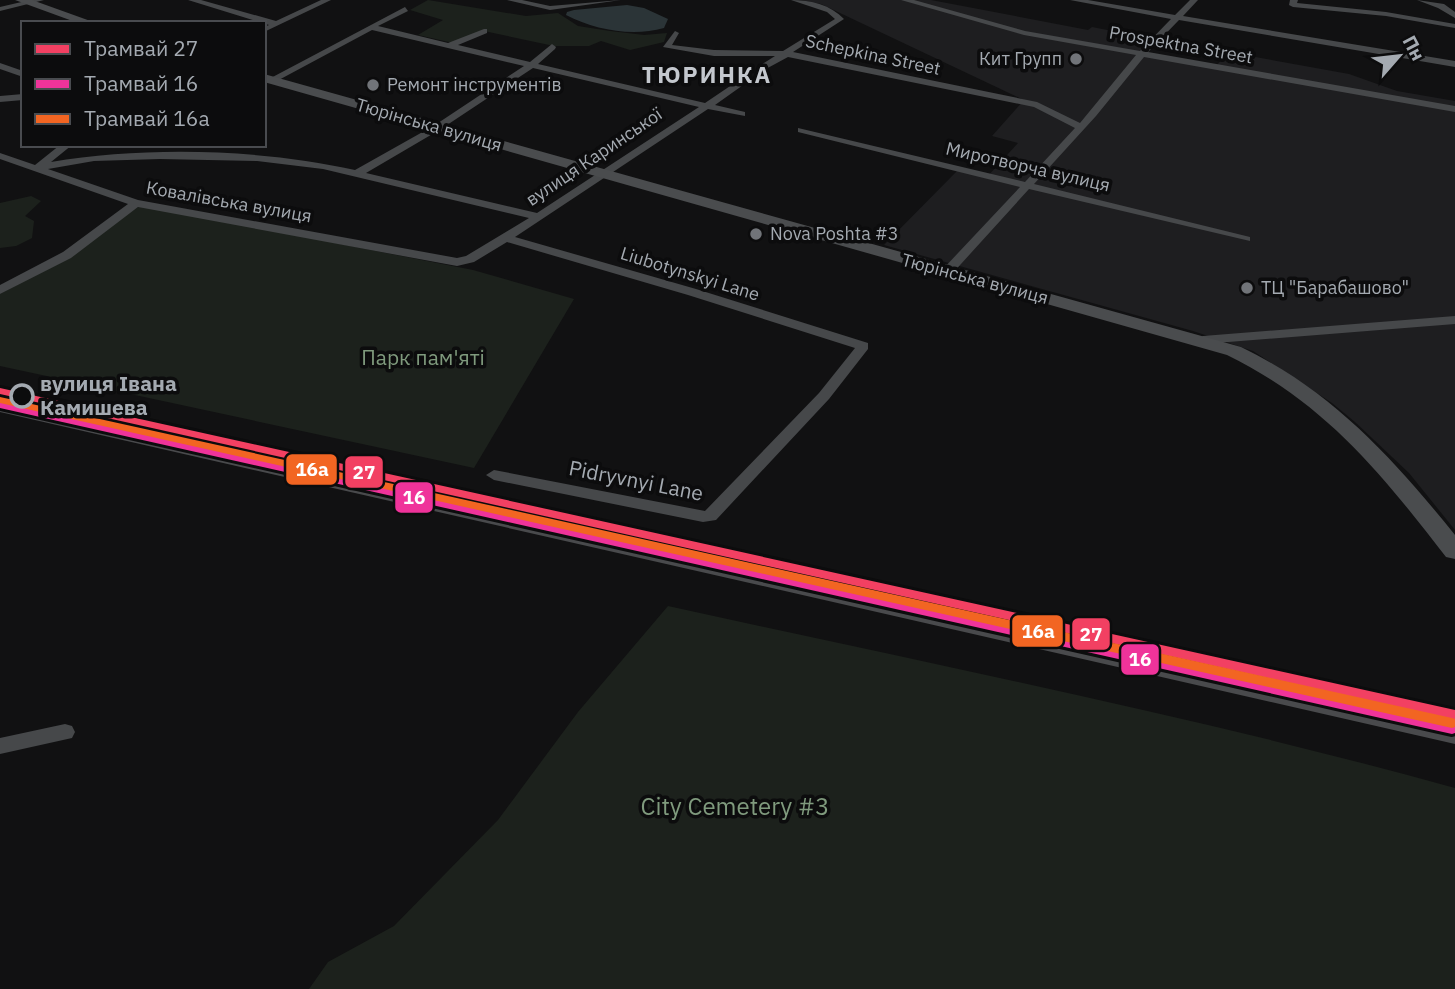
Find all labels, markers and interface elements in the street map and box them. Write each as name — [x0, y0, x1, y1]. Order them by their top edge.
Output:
legend — [21, 21, 266, 147]
street label: Prospektna Street — [1107, 21, 1255, 68]
north arrow — [1364, 21, 1434, 91]
street label: Schepkina Street — [803, 29, 943, 80]
text: Пн — [1398, 31, 1430, 65]
text: Трамвай 27 — [84, 34, 198, 62]
place label: Кит Групп — [979, 47, 1062, 70]
marker: Кит Групп — [1068, 51, 1084, 67]
district label: ТЮРИНКА — [642, 59, 772, 89]
text: Трамвай 16 — [84, 69, 198, 97]
place label: Ремонт інструментів — [387, 73, 561, 96]
marker: Ремонт інструментів — [365, 77, 381, 93]
street label: Тюрінська вулиця — [353, 93, 505, 156]
street label: вулиця Каринської — [521, 102, 667, 211]
text: Трамвай 16a — [84, 104, 210, 132]
street label: Миротворча вулиця — [944, 136, 1112, 197]
street label: Ковалівська вулиця — [144, 176, 314, 227]
place label: Nova Poshta #3 — [770, 222, 899, 245]
marker: Nova Poshta #3 — [748, 226, 764, 242]
street label: Liubotynskyi Lane — [618, 241, 763, 306]
street label: Тюрінська вулиця — [899, 248, 1051, 309]
place label: ТЦ "Барабашово" — [1261, 276, 1409, 299]
marker: ТЦ "Барабашово" — [1239, 280, 1255, 296]
park label: Парк пам'яті — [361, 343, 485, 371]
place label: вулиця Івана Камишева — [40, 369, 177, 421]
marker: вулиця Івана Камишева — [10, 384, 34, 408]
line badge: 16a — [285, 453, 338, 486]
street label: Pidryvnyi Lane — [567, 453, 706, 507]
line badge: 27 — [344, 455, 384, 489]
text: 16a — [295, 457, 329, 481]
text: 27 — [353, 460, 375, 484]
line badge: 16 — [394, 481, 434, 514]
text: 16 — [403, 485, 425, 509]
line badge: 16a — [1011, 614, 1064, 648]
line badge: 27 — [1071, 617, 1111, 651]
text: 16a — [1021, 619, 1055, 643]
text: 27 — [1080, 622, 1102, 646]
line badge: 16 — [1120, 643, 1160, 676]
text: 16 — [1129, 647, 1151, 671]
park label: City Cemetery #3 — [641, 790, 829, 822]

